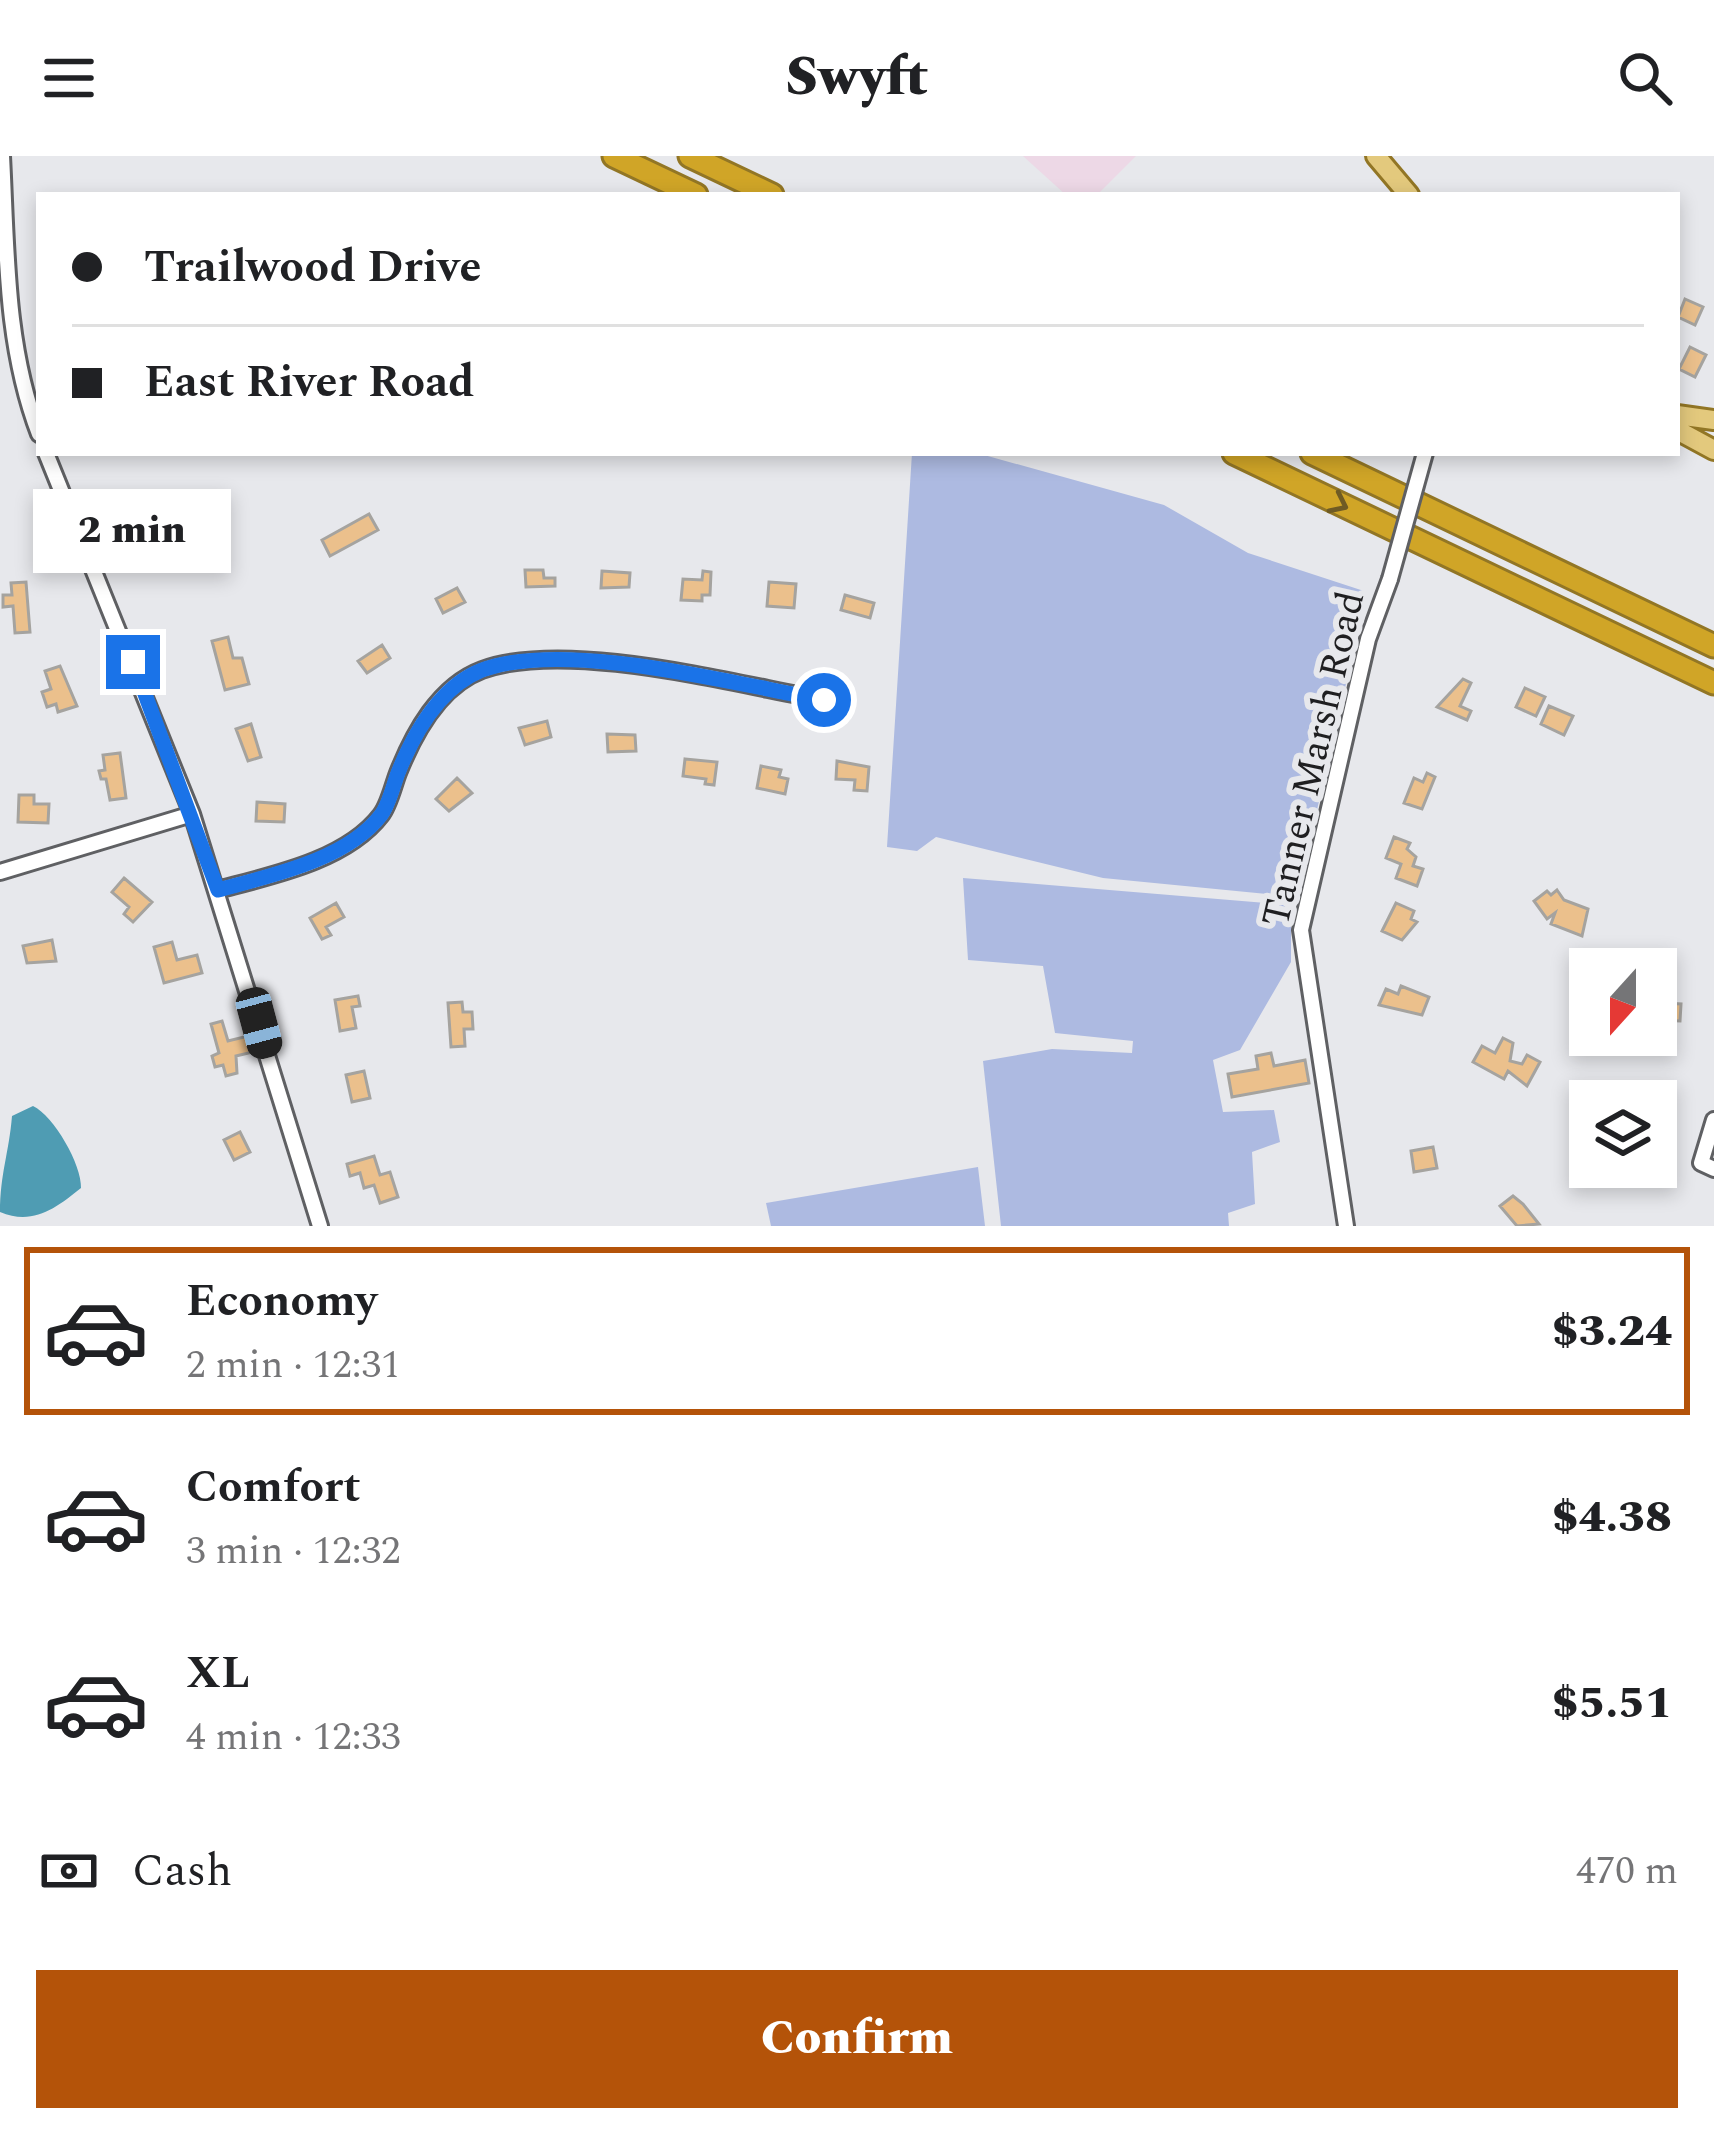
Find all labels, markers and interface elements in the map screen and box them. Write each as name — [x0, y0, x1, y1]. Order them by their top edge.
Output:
text: Swyft — [786, 37, 928, 119]
icon: menu — [36, 45, 102, 111]
icon: search — [1612, 45, 1678, 111]
text: Trailwood Drive — [144, 233, 482, 302]
text: East River Road — [144, 348, 475, 417]
callout: 2 min — [34, 488, 232, 572]
one-way arrow — [1327, 490, 1348, 513]
text: 2 min — [78, 501, 186, 560]
street label: Tanner Marsh Road — [1247, 586, 1381, 932]
route end — [106, 635, 160, 689]
route start — [797, 673, 851, 727]
north arrow — [1569, 948, 1677, 1056]
map controls — [1569, 948, 1677, 1188]
car — [232, 984, 286, 1062]
button: layers — [1569, 1080, 1677, 1188]
text: Economy — [186, 1267, 377, 1336]
icon: car — [42, 1277, 150, 1385]
text: $3.24 — [1551, 1297, 1672, 1366]
text: 2 min · 12:31 — [186, 1336, 401, 1395]
text: Comfort — [186, 1453, 361, 1522]
icon: car — [42, 1463, 150, 1571]
text: $4.38 — [1551, 1483, 1672, 1552]
text: 3 min · 12:32 — [186, 1522, 401, 1581]
text: XL — [186, 1639, 250, 1708]
icon: car — [42, 1649, 150, 1757]
text: $5.51 — [1551, 1669, 1672, 1738]
text: 4 min · 12:33 — [186, 1708, 401, 1767]
text: Cash — [132, 1837, 232, 1906]
icon: cash — [36, 1838, 102, 1904]
text: 470 m — [1576, 1842, 1678, 1901]
button: Confirm — [36, 1970, 1678, 2108]

